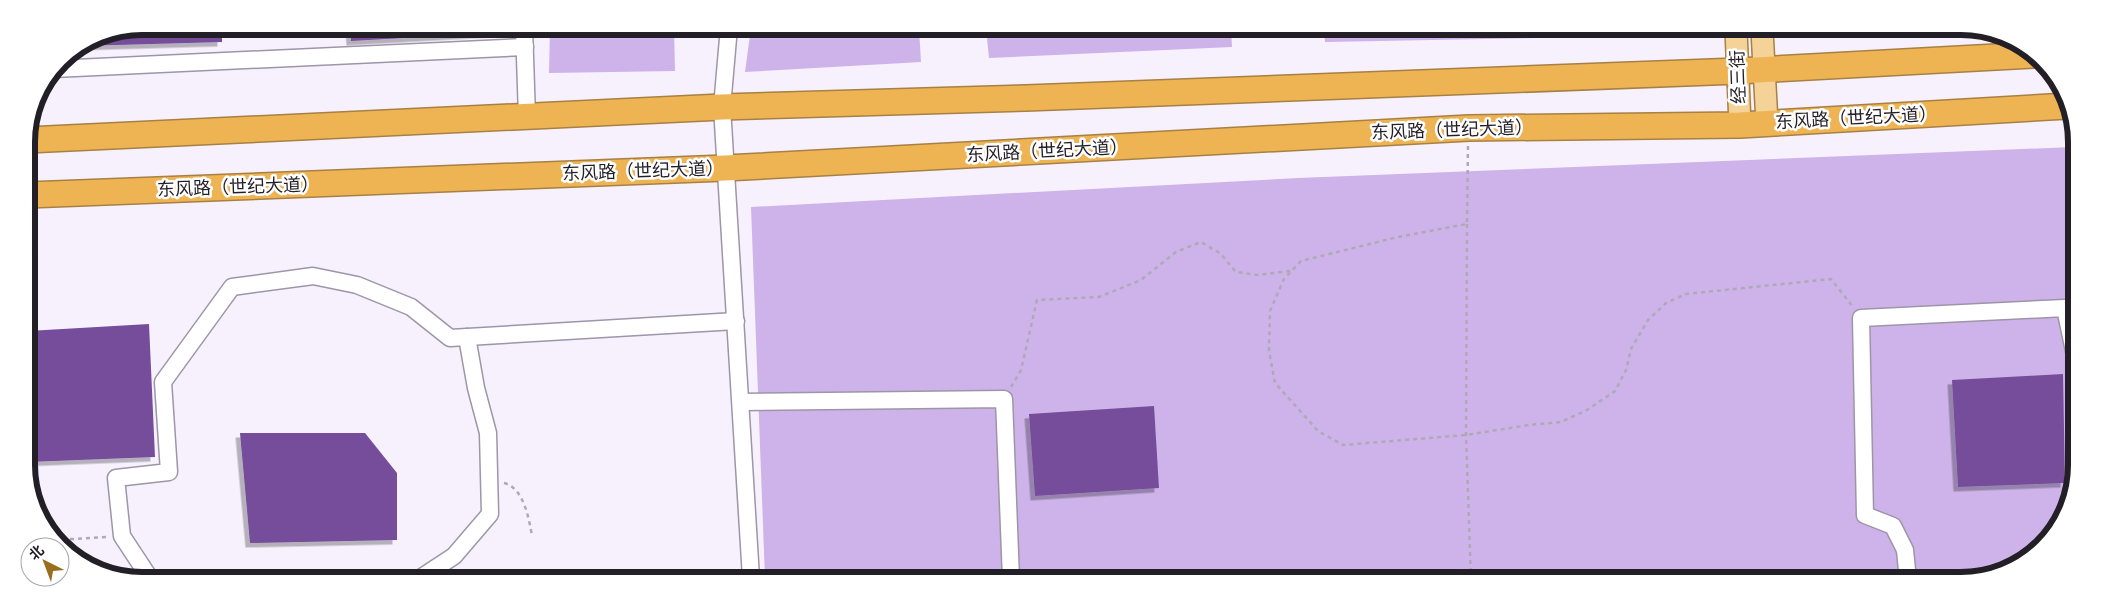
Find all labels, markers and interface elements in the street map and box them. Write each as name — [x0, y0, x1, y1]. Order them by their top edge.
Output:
street label: 经三街 — [1726, 50, 1750, 104]
street label: 东风路（世纪大道） — [1775, 103, 1937, 133]
street label: 东风路（世纪大道） — [1371, 116, 1533, 144]
street label: 东风路（世纪大道） — [966, 136, 1128, 166]
street label: 东风路（世纪大道） — [562, 157, 724, 185]
street label: 东风路（世纪大道） — [157, 173, 319, 201]
north arrow — [20, 537, 70, 587]
text: 北 — [25, 541, 48, 564]

